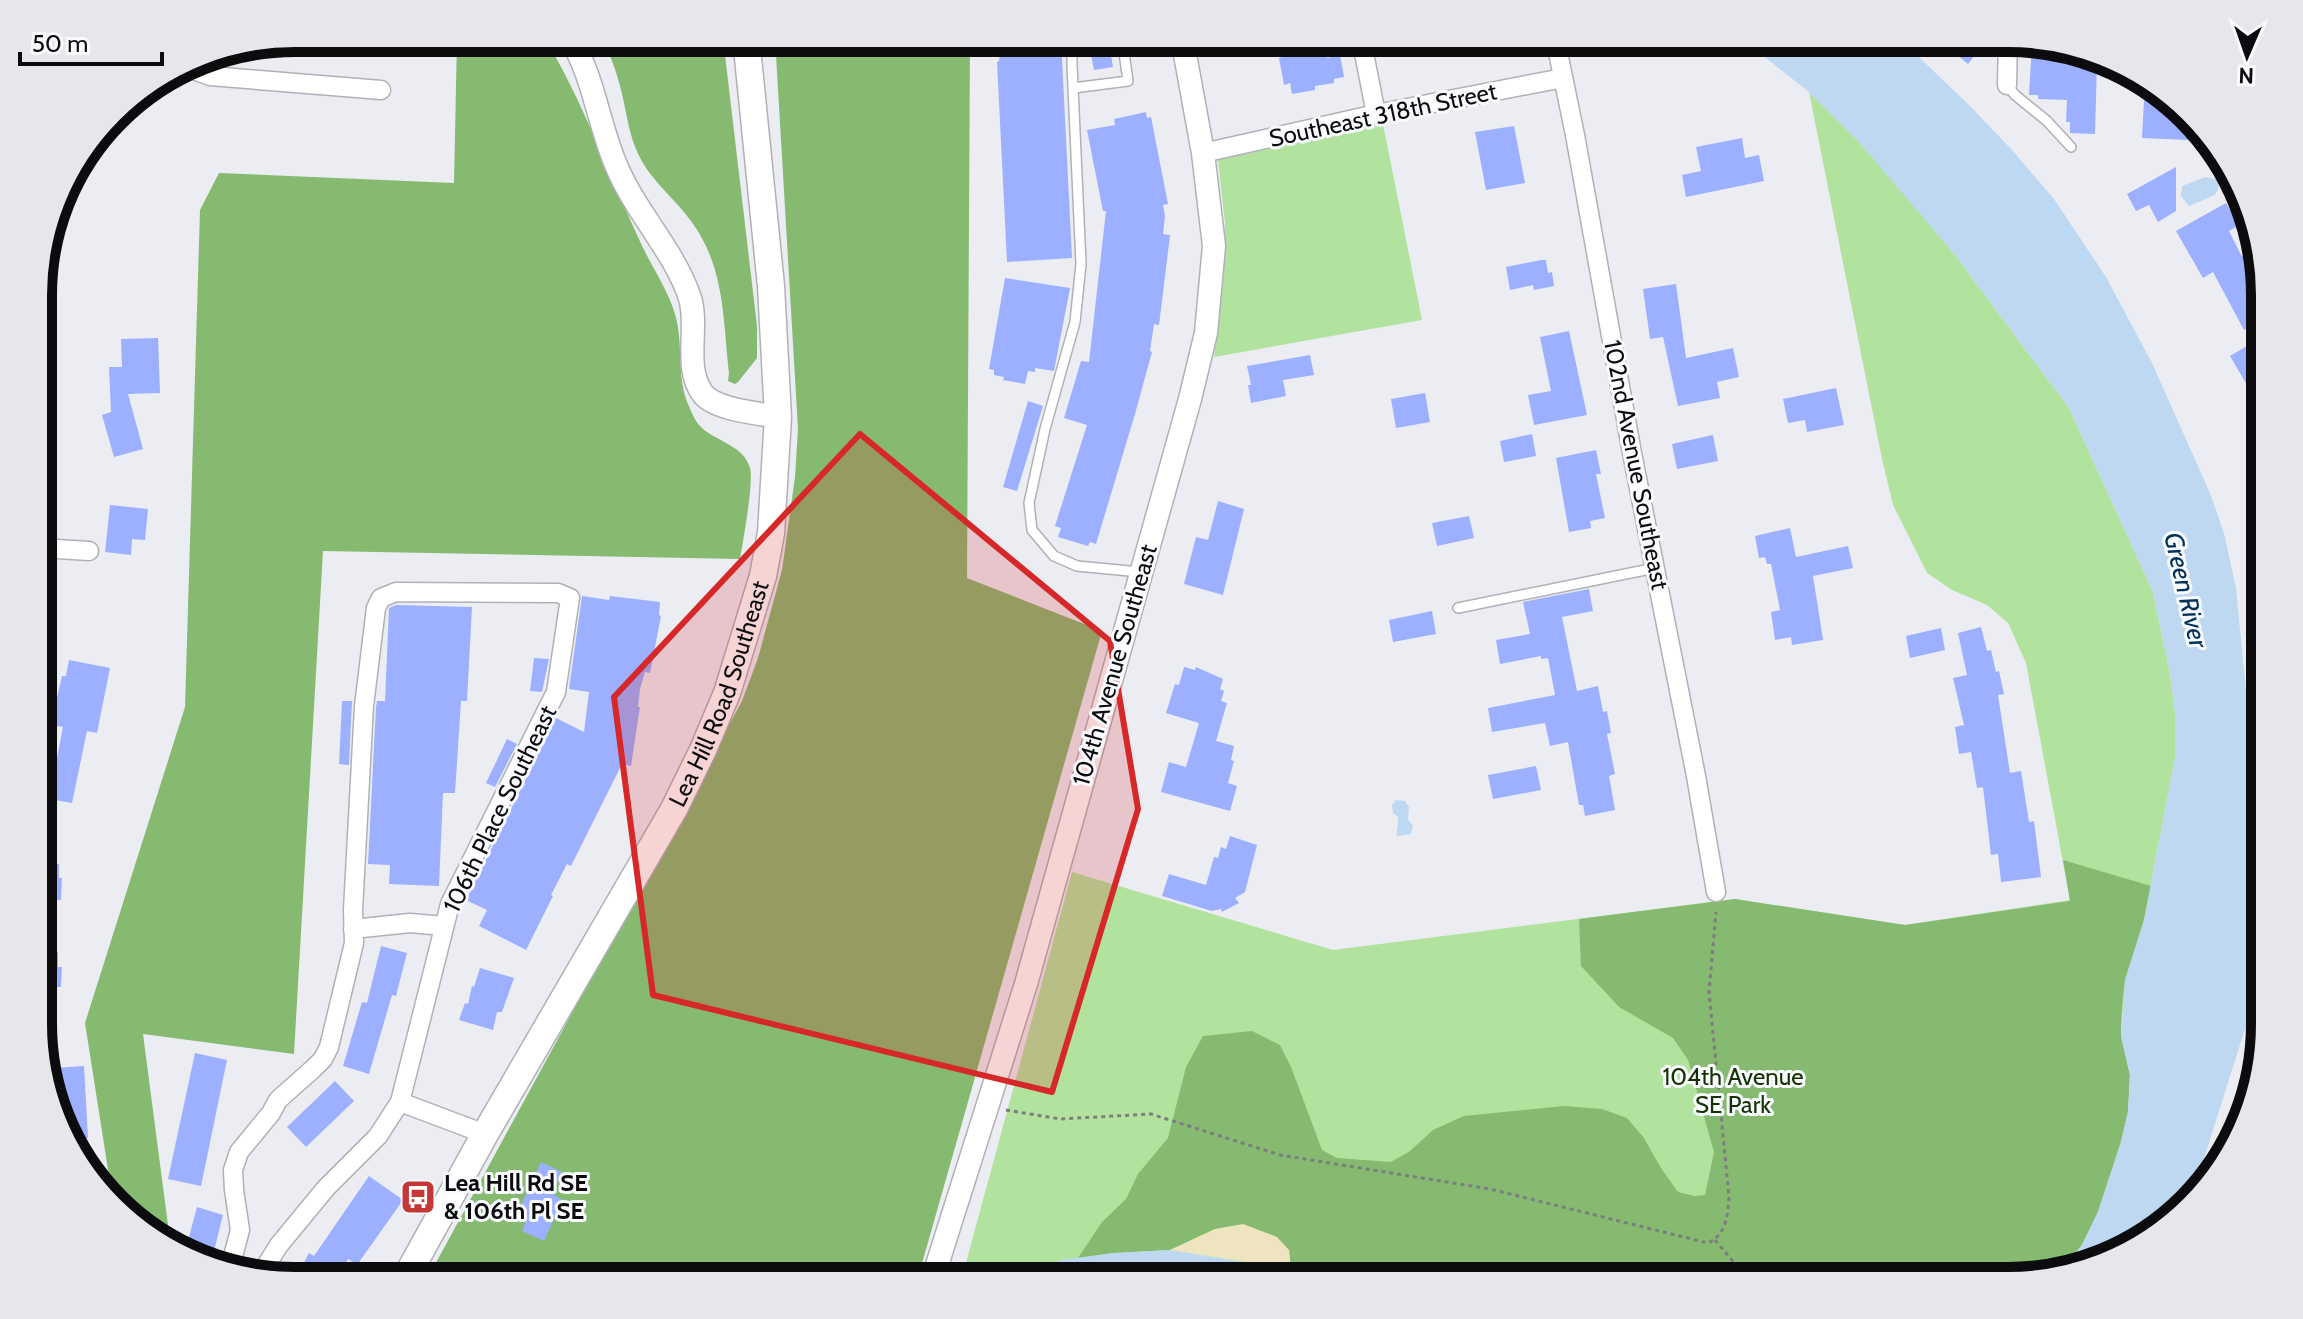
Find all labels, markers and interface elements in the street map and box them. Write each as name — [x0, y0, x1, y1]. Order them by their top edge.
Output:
scale bar — [20, 16, 162, 66]
north arrow — [2207, 16, 2287, 96]
text: 50 m — [32, 29, 88, 58]
text: N — [2238, 62, 2255, 89]
street label: Southeast 318th Street — [1267, 76, 1499, 153]
street label: 102nd Avenue Southeast — [1598, 338, 1675, 592]
water label: Green River — [2157, 529, 2215, 652]
street label: 104th Avenue Southeast — [1066, 541, 1163, 789]
street label: Lea Hill Road Southeast — [662, 577, 775, 811]
street label: 106th Place Southeast — [437, 701, 562, 917]
park label: 104th Avenue SE Park — [1662, 1062, 1804, 1119]
place label: Lea Hill Rd SE & 106th Pl SE — [444, 1168, 588, 1225]
bus stop icon: Lea Hill Rd SE & 106th Pl SE — [399, 1178, 437, 1216]

